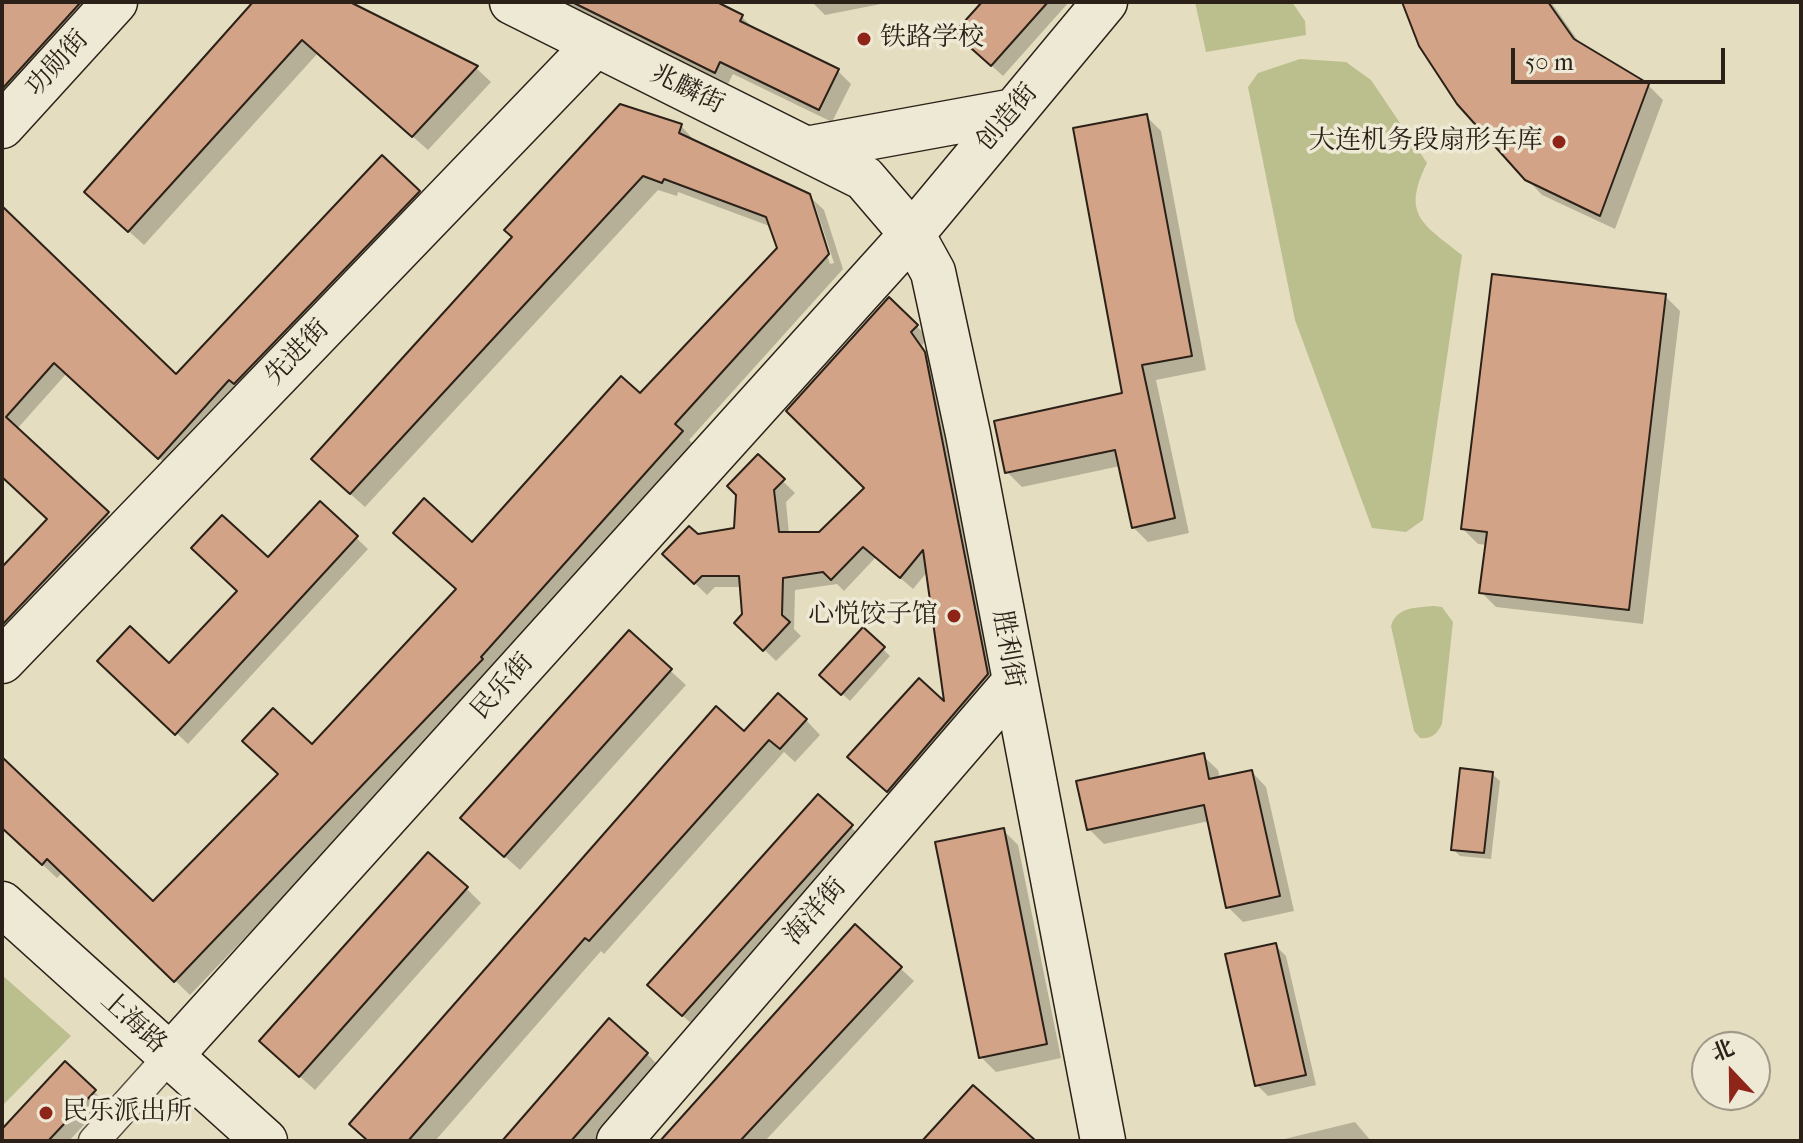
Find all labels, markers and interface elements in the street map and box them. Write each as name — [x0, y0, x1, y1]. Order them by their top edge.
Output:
place label: 铁路学校 — [880, 23, 984, 55]
street label: 功勋街 — [20, 25, 96, 103]
marker: 铁路学校 — [855, 30, 873, 48]
scale bar — [1515, 32, 1729, 82]
text: 50 m — [1525, 48, 1574, 76]
street label: 兆麟街 — [645, 59, 729, 121]
street label: 创造街 — [971, 78, 1045, 158]
place label: 大连机务段扇形车库 — [1309, 126, 1543, 158]
marker: 大连机务段扇形车库 — [1550, 133, 1568, 151]
street label: 先进街 — [260, 314, 336, 392]
place label: 心悦饺子馆 — [808, 600, 938, 632]
marker: 心悦饺子馆 — [945, 607, 963, 625]
street label: 胜利街 — [985, 608, 1029, 690]
street label: 民乐街 — [465, 648, 541, 726]
street label: 海洋街 — [779, 872, 853, 952]
street label: 上海路 — [94, 985, 172, 1061]
north arrow — [1691, 1031, 1771, 1111]
text: 北 — [1708, 1034, 1738, 1067]
place label: 民乐派出所 — [62, 1097, 192, 1129]
marker: 民乐派出所 — [37, 1104, 55, 1122]

